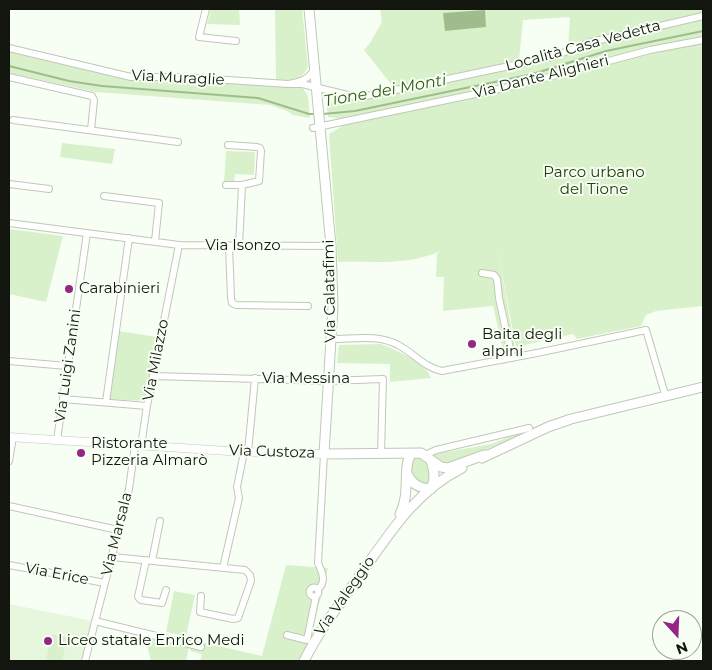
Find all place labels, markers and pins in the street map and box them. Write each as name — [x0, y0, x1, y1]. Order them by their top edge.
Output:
place label: Carabinieri — [79, 280, 160, 298]
marker: Carabinieri — [63, 283, 75, 295]
place label: Baita degli alpini — [482, 326, 562, 361]
marker: Baita degli alpini — [466, 338, 478, 350]
place label: Ristorante Pizzeria Almarò — [91, 435, 208, 470]
marker: Ristorante Pizzeria Almarò — [75, 447, 87, 459]
place label: Liceo statale Enrico Medi — [58, 632, 245, 650]
marker: Liceo statale Enrico Medi — [42, 635, 54, 647]

